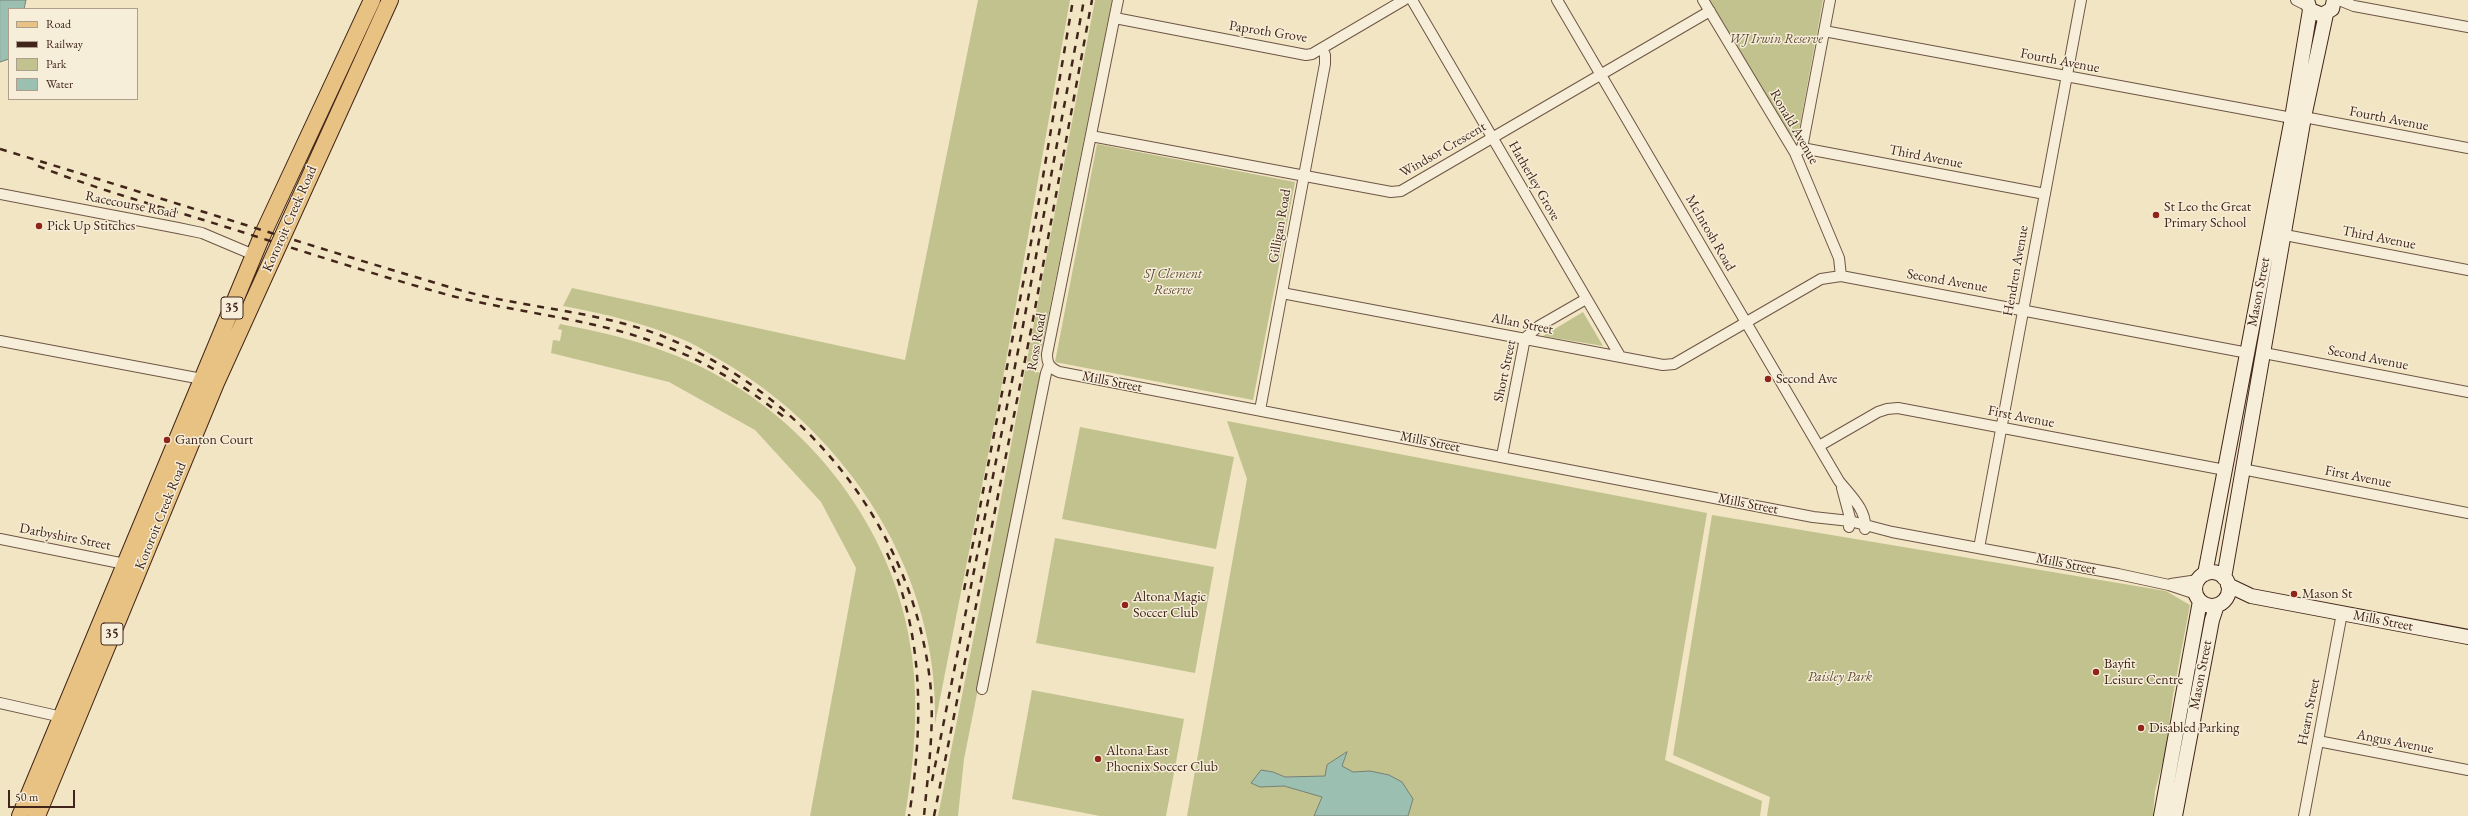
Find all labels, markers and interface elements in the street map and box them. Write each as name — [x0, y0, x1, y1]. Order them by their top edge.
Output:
legend — [8, 8, 138, 100]
text: Road — [46, 16, 71, 32]
street label: Paproth Grove — [1228, 18, 1308, 46]
park label: WJ Irwin Reserve — [1729, 31, 1823, 47]
text: Railway — [46, 36, 83, 52]
street label: Fourth Avenue — [2019, 45, 2101, 77]
text: Park — [46, 56, 66, 72]
text: Water — [46, 76, 73, 92]
street label: Ronald Avenue — [1766, 87, 1822, 167]
street label: Fourth Avenue — [2348, 103, 2430, 135]
street label: Windsor Crescent — [1397, 119, 1489, 181]
street label: Hatherley Grove — [1504, 138, 1564, 224]
street label: Third Avenue — [1888, 142, 1964, 172]
street label: Kororoit Creek Road — [259, 163, 321, 275]
street label: Racecourse Road — [84, 188, 178, 222]
street label: Gilligan Road — [1265, 188, 1295, 264]
street label: McIntosh Road — [1681, 192, 1739, 274]
place label: St Leo the Great Primary School — [2164, 199, 2251, 232]
marker: St Leo the Great Primary School — [2151, 210, 2161, 220]
place label: Pick Up Stitches — [47, 218, 135, 234]
marker: Pick Up Stitches — [34, 221, 44, 231]
street label: Third Avenue — [2341, 223, 2417, 253]
street label: Hendren Avenue — [2000, 224, 2032, 318]
street label: Mason Street — [2244, 256, 2274, 328]
park label: SJ Clement Reserve — [1144, 266, 1202, 298]
street label: Second Avenue — [1905, 266, 1989, 296]
road number: 35 — [221, 297, 243, 319]
street label: Allan Street — [1490, 310, 1554, 338]
street label: Ross Road — [1024, 312, 1050, 372]
street label: Short Street — [1490, 338, 1520, 404]
street label: Second Avenue — [2326, 342, 2410, 374]
street label: Mills Street — [1081, 368, 1143, 396]
place label: Second Ave — [1776, 371, 1837, 387]
marker: Second Ave — [1763, 374, 1773, 384]
street label: First Avenue — [1986, 402, 2056, 432]
street label: Mills Street — [1399, 428, 1461, 456]
place label: Ganton Court — [175, 432, 253, 448]
marker: Ganton Court — [162, 435, 172, 445]
street label: Kororoit Creek Road — [132, 460, 190, 572]
street label: First Avenue — [2323, 462, 2393, 492]
street label: Mills Street — [1717, 490, 1779, 518]
street label: Darbyshire Street — [18, 520, 112, 554]
street label: Mills Street — [2035, 550, 2097, 578]
place label: Mason St — [2302, 586, 2352, 602]
place label: Altona Magic Soccer Club — [1133, 589, 1206, 622]
marker: Mason St — [2289, 589, 2299, 599]
marker: Altona Magic Soccer Club — [1120, 600, 1130, 610]
street label: Mills Street — [2352, 607, 2414, 635]
road number: 35 — [101, 623, 123, 645]
street label: Mason Street — [2186, 639, 2216, 711]
place label: Bayfit Leisure Centre — [2104, 656, 2183, 688]
marker: Bayfit Leisure Centre — [2091, 667, 2101, 677]
park label: Paisley Park — [1808, 669, 1872, 685]
street label: Hearn Street — [2294, 677, 2324, 747]
place label: Disabled Parking — [2149, 720, 2239, 736]
marker: Disabled Parking — [2136, 723, 2146, 733]
street label: Angus Avenue — [2355, 726, 2435, 758]
place label: Altona East Phoenix Soccer Club — [1106, 743, 1218, 776]
marker: Altona East Phoenix Soccer Club — [1093, 754, 1103, 764]
scale bar — [10, 782, 77, 808]
text: 50 m — [15, 789, 38, 805]

